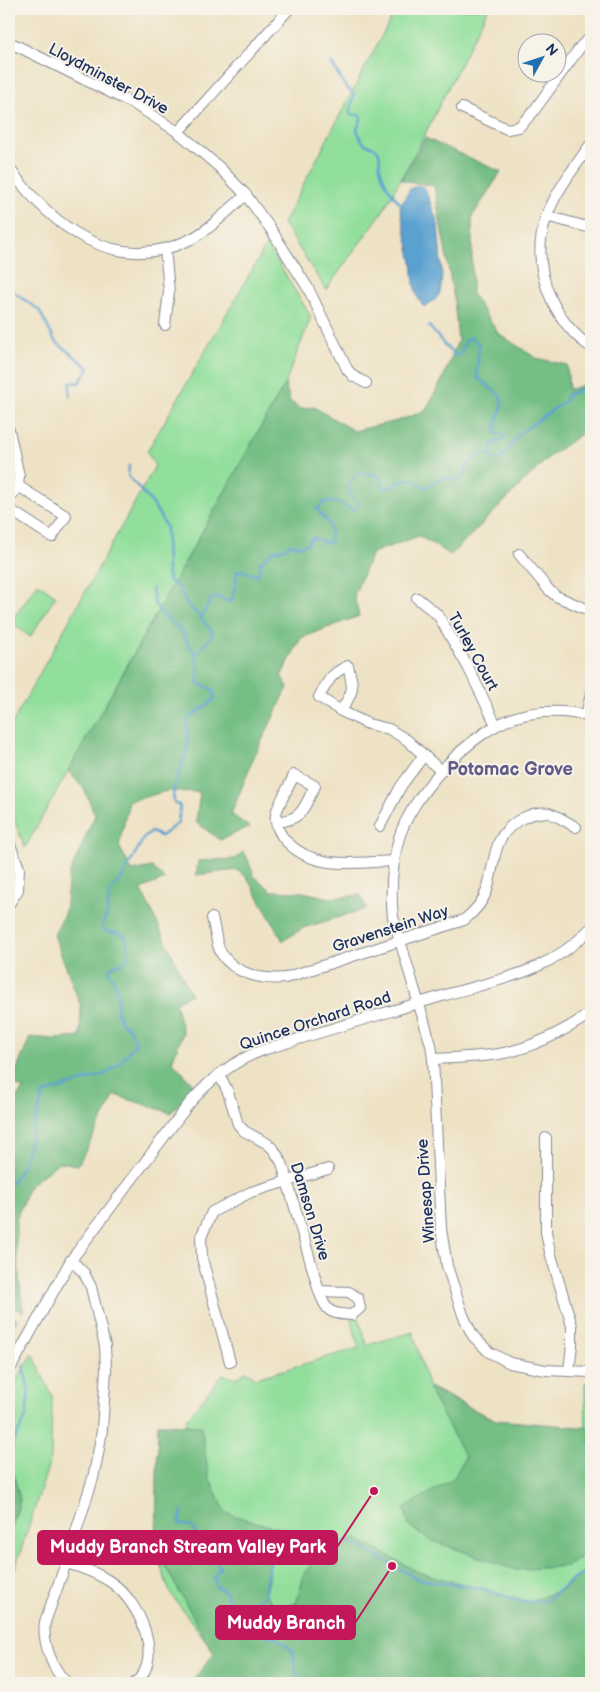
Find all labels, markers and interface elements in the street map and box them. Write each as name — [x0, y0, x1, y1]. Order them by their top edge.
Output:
north arrow — [518, 32, 568, 82]
street label: Lloydminster Drive — [45, 40, 172, 119]
text: N — [542, 40, 561, 59]
street label: Turley Court — [443, 609, 502, 694]
district label: Potomac Grove — [447, 759, 573, 780]
street label: Gravenstein Way — [330, 901, 452, 957]
street label: Quince Orchard Road — [237, 988, 394, 1055]
street label: Winesap Drive — [413, 1138, 440, 1244]
street label: Damson Drive — [286, 1160, 334, 1263]
callout: Muddy Branch Stream Valley Park — [38, 1531, 337, 1564]
text: Muddy Branch Stream Valley Park — [50, 1537, 327, 1558]
callout: Muddy Branch — [216, 1606, 355, 1639]
text: Muddy Branch — [227, 1613, 345, 1634]

